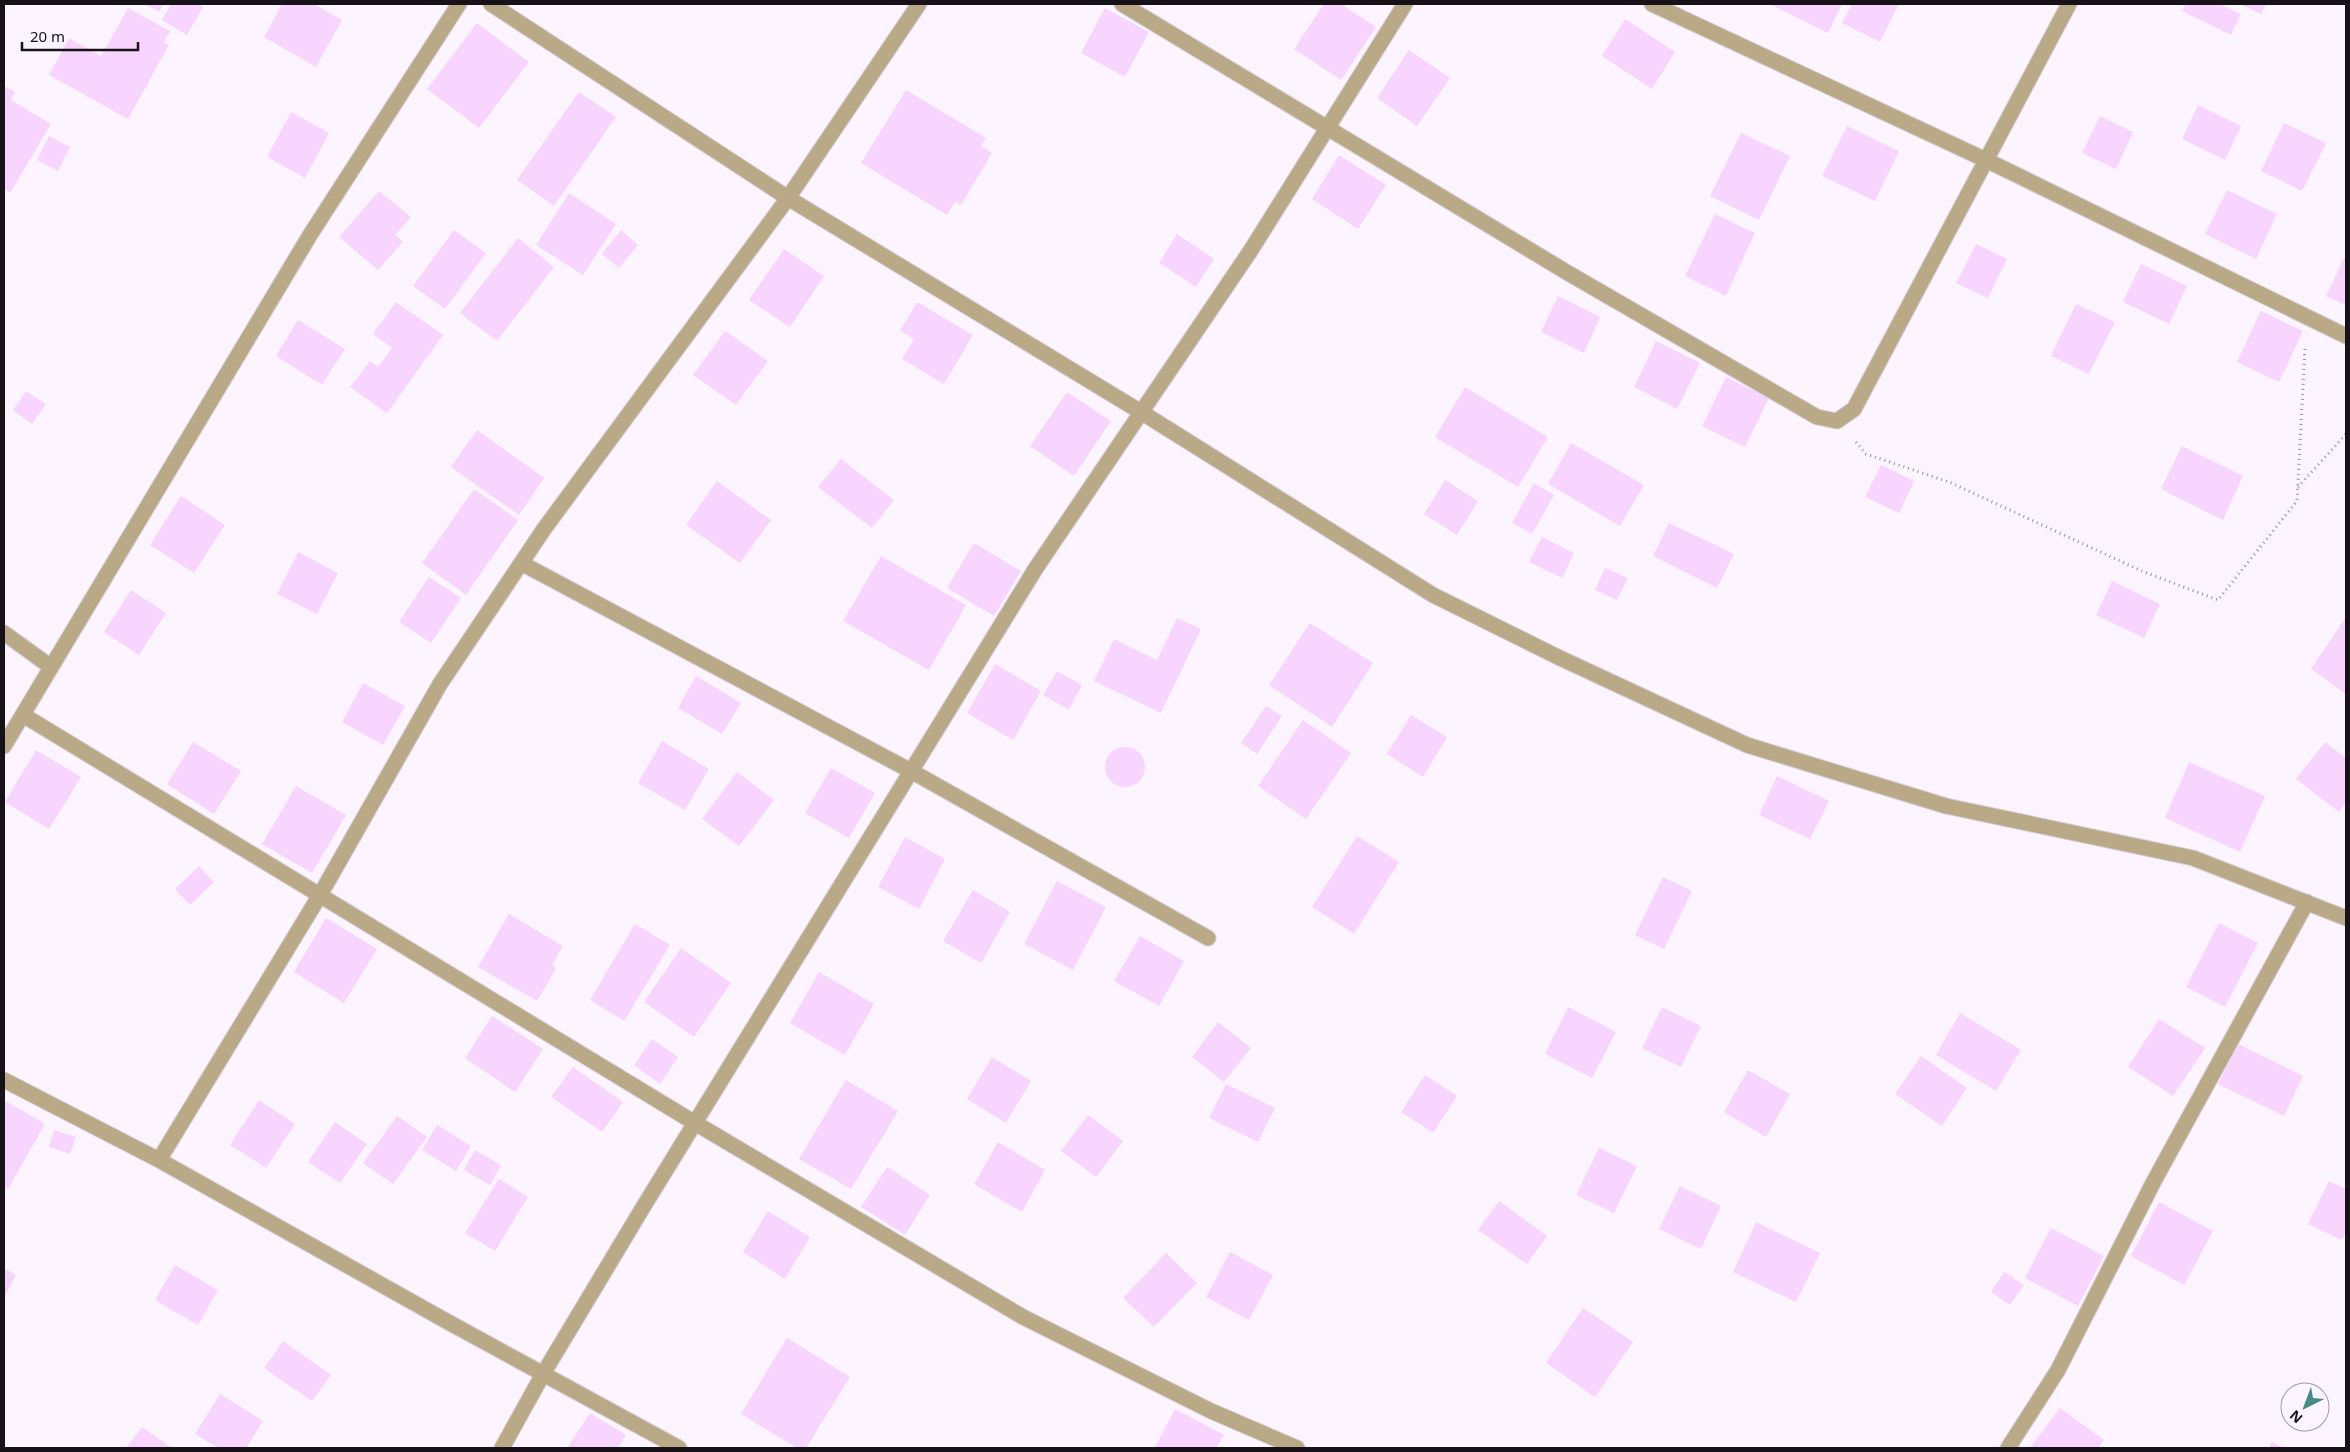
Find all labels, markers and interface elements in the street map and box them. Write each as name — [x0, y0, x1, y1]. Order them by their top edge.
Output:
scale bar — [22, 20, 139, 52]
text: 20 m — [30, 26, 65, 46]
north arrow — [2280, 1382, 2330, 1432]
text: N — [2285, 1406, 2307, 1428]

